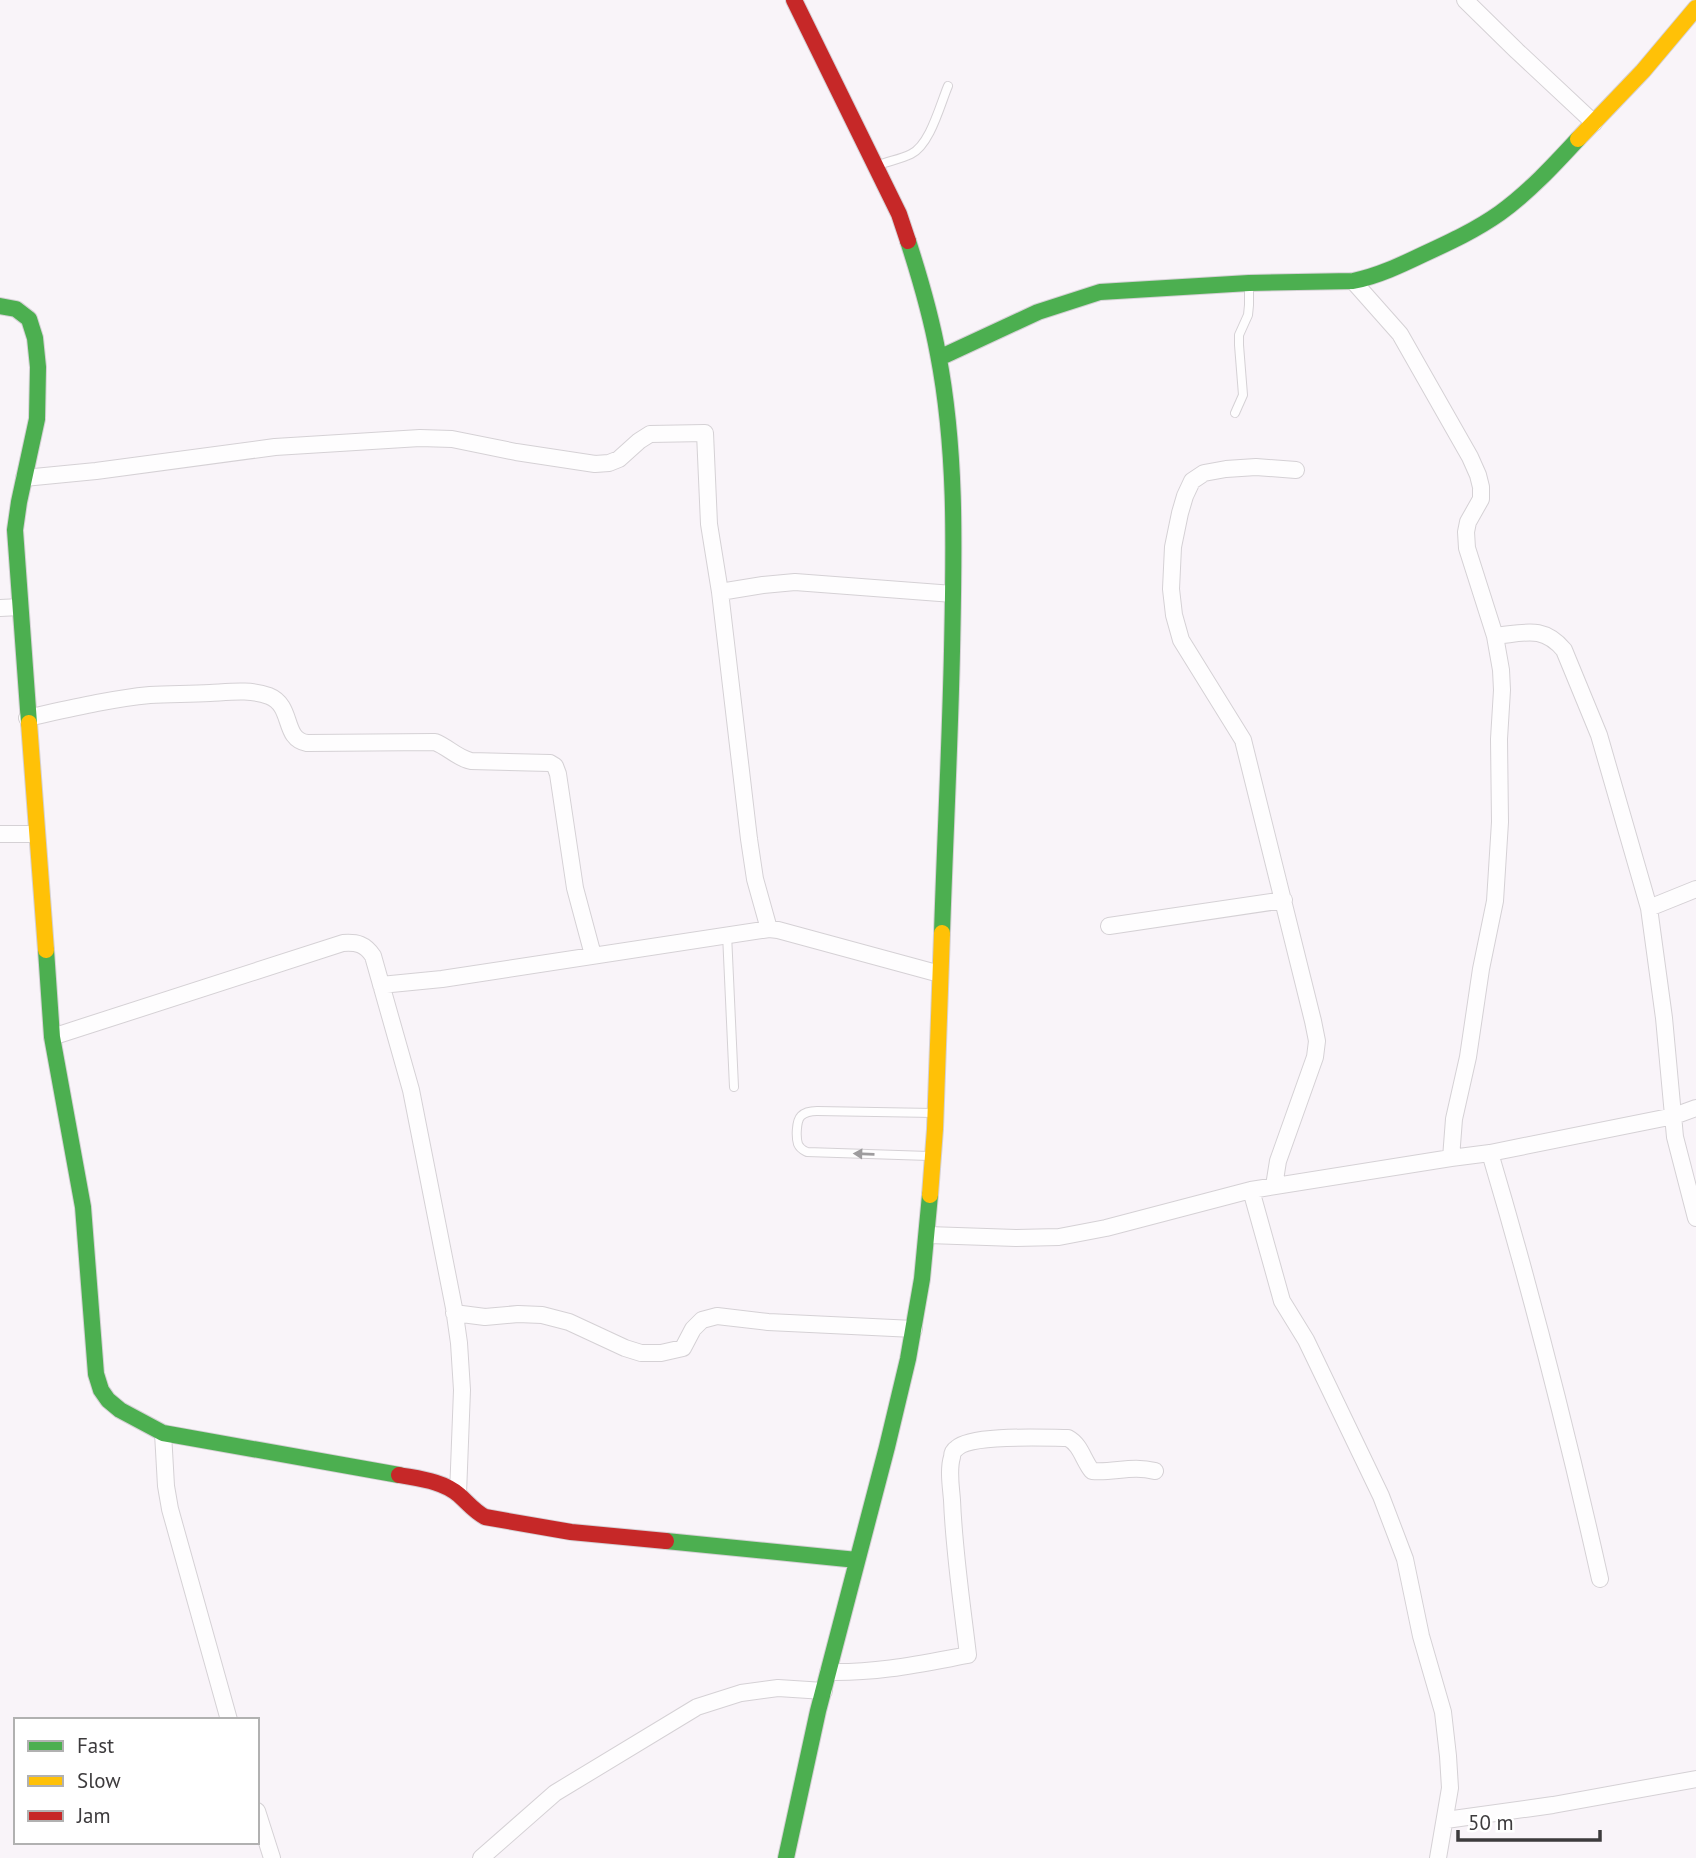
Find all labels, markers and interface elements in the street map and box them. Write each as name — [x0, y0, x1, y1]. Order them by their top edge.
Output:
one-way arrow — [853, 1148, 875, 1159]
legend — [14, 1718, 259, 1844]
text: Fast — [77, 1732, 114, 1759]
text: Slow — [77, 1767, 121, 1794]
scale bar — [1458, 1798, 1600, 1842]
text: Jam — [76, 1802, 111, 1829]
text: 50 m — [1468, 1809, 1514, 1836]

